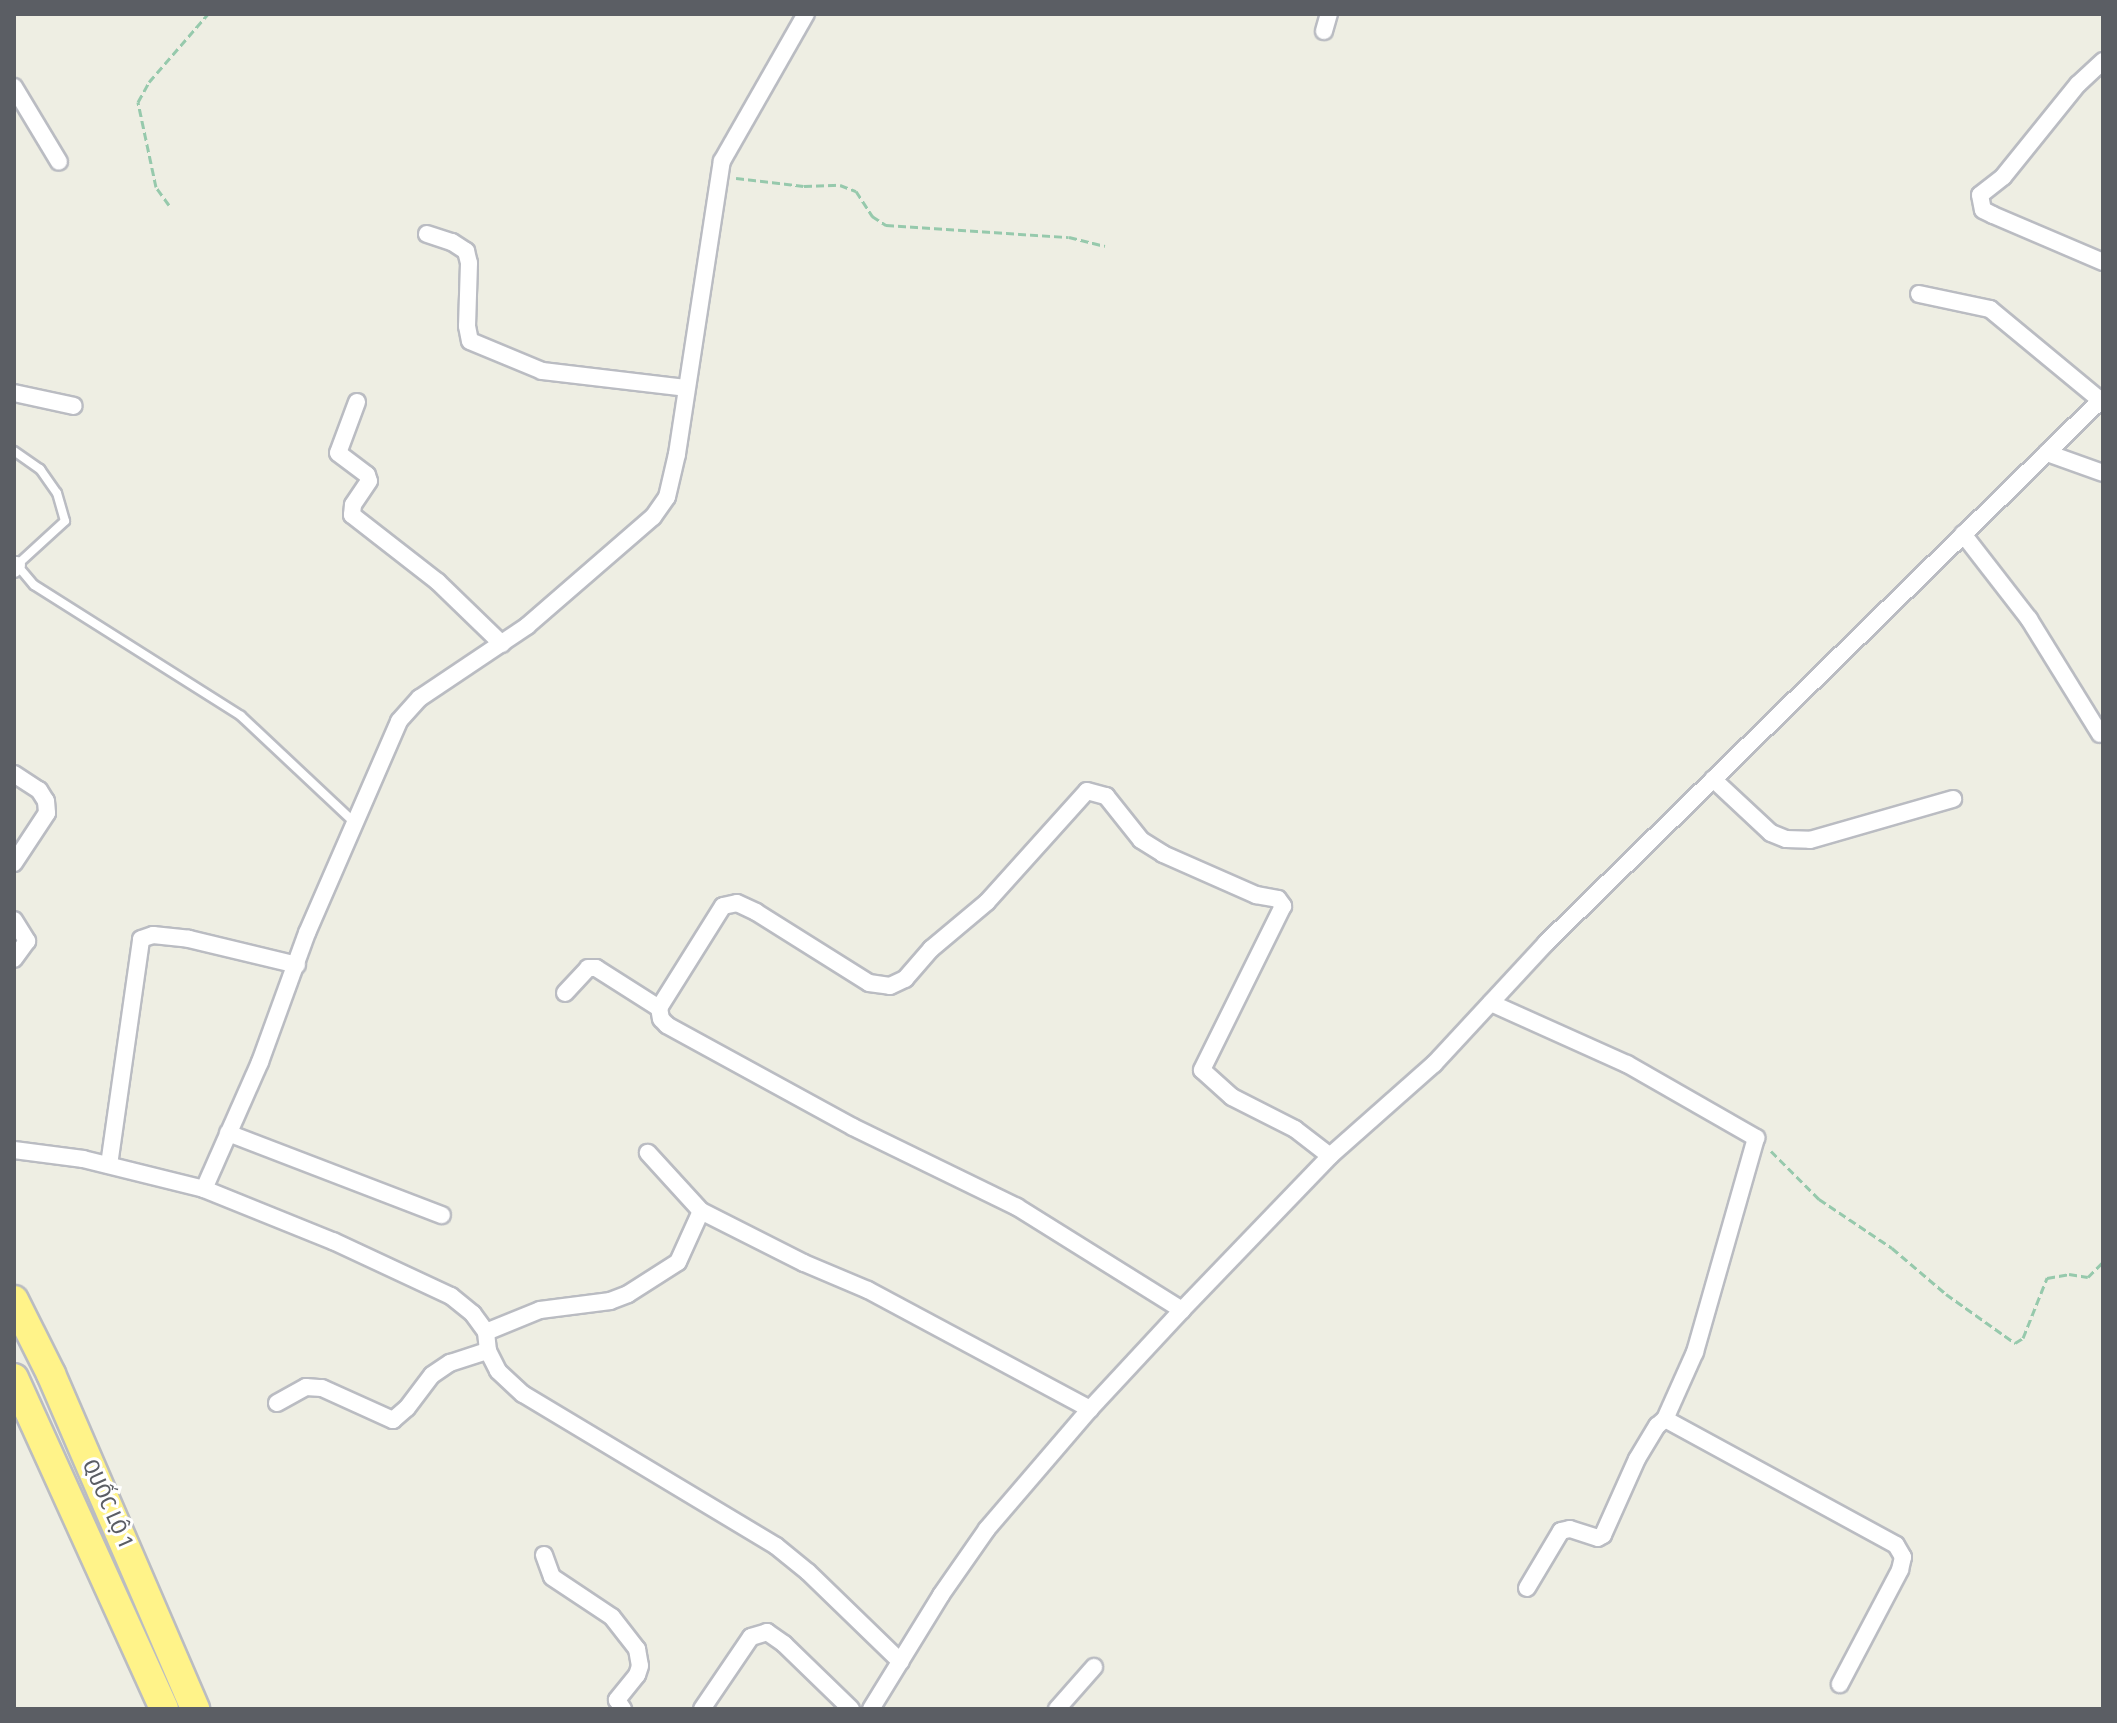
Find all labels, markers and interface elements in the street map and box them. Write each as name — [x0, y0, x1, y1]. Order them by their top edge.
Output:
street label: QUỐC LỘ 1 — [77, 1455, 139, 1551]

